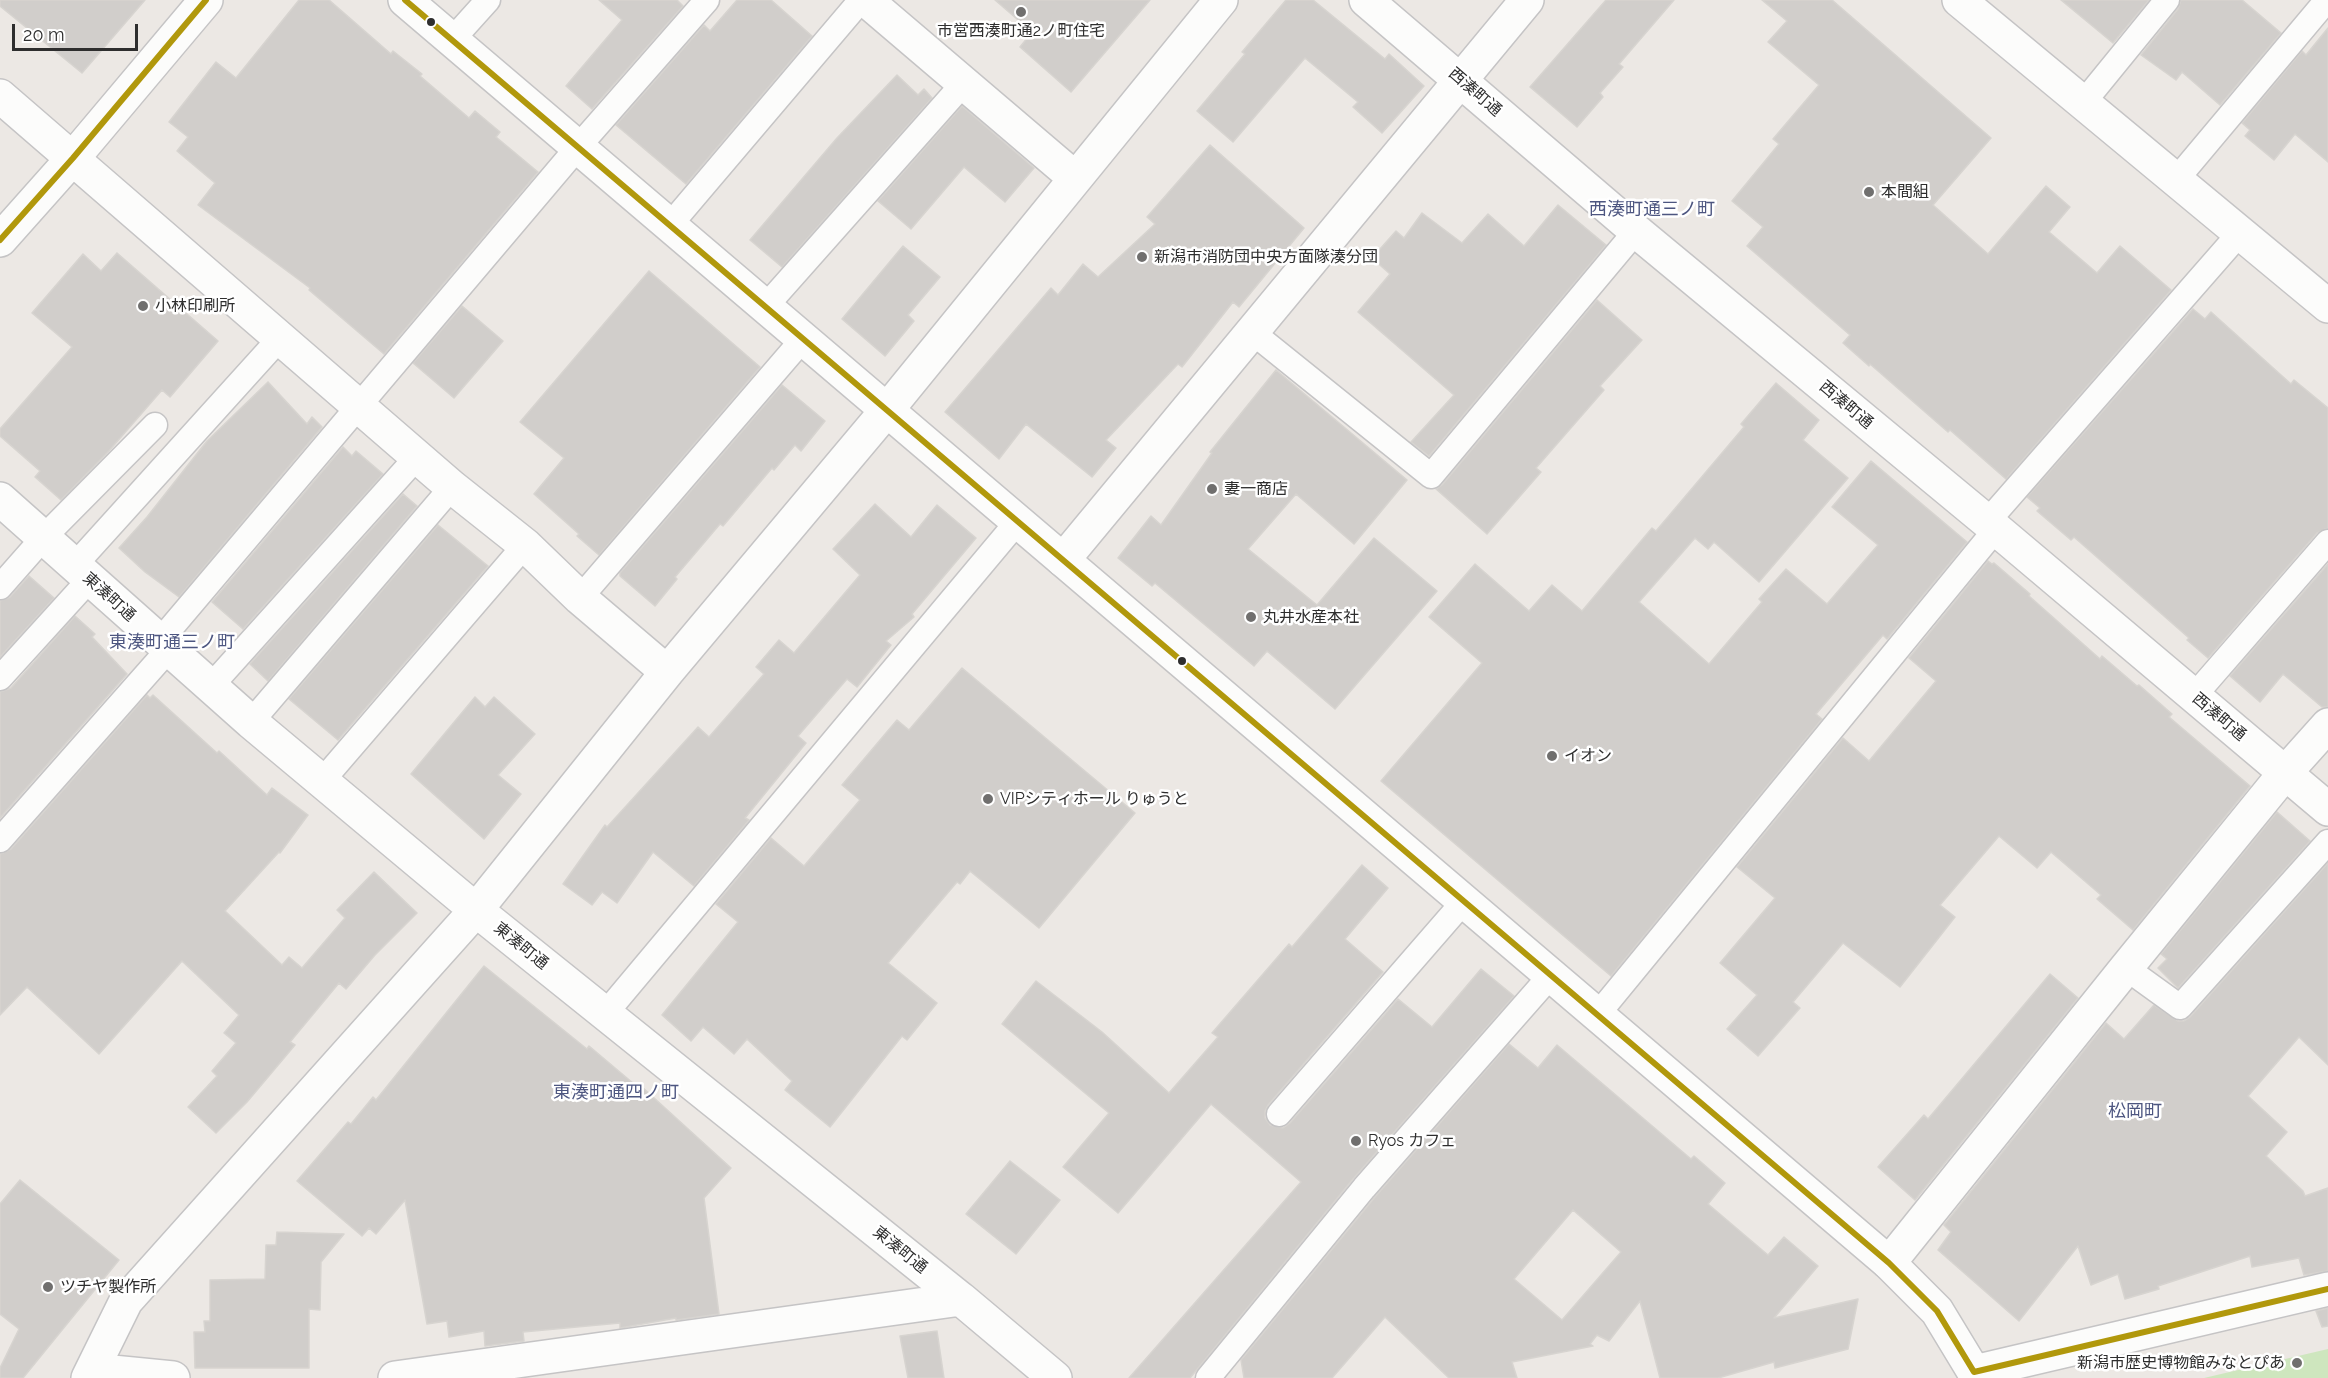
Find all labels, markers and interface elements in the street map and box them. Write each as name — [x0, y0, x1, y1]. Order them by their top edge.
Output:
marker: 市営西湊町通2ノ町住宅 — [1014, 5, 1028, 19]
scale bar — [15, 12, 141, 50]
unlabelled marker — [425, 16, 437, 28]
place label: 市営西湊町通2ノ町住宅 — [937, 21, 1105, 41]
text: 20 m — [23, 24, 65, 45]
street label: 西湊町通 — [1445, 64, 1505, 120]
place label: 本間組 — [1881, 182, 1929, 202]
marker: 本間組 — [1862, 185, 1876, 199]
district label: 西湊町通三ノ町 — [1589, 199, 1715, 221]
place label: 新潟市消防団中央方面隊湊分団 — [1154, 247, 1378, 267]
marker: 新潟市消防団中央方面隊湊分団 — [1135, 250, 1149, 264]
place label: 小林印刷所 — [155, 296, 235, 316]
marker: 小林印刷所 — [136, 299, 150, 313]
street label: 西湊町通 — [1815, 377, 1877, 433]
place label: 妻一商店 — [1224, 479, 1288, 499]
marker: 妻一商店 — [1205, 482, 1219, 496]
street label: 東湊町通 — [79, 568, 139, 626]
place label: 丸井水産本社 — [1263, 607, 1359, 627]
marker: 丸井水産本社 — [1244, 610, 1258, 624]
district label: 東湊町通三ノ町 — [109, 632, 235, 654]
unlabelled marker — [1176, 655, 1188, 667]
street label: 西湊町通 — [2188, 689, 2250, 745]
place label: イオン — [1564, 746, 1612, 766]
marker: イオン — [1545, 749, 1559, 763]
place label: VIPシティホール りゅうと — [1000, 789, 1189, 809]
marker: VIPシティホール りゅうと — [981, 792, 995, 806]
street label: 東湊町通 — [490, 918, 552, 974]
district label: 東湊町通四ノ町 — [553, 1082, 679, 1104]
district label: 松岡町 — [2108, 1101, 2162, 1123]
place label: Ryos カフェ — [1368, 1131, 1456, 1151]
marker: Ryos カフェ — [1349, 1134, 1363, 1148]
street label: 東湊町通 — [869, 1222, 931, 1278]
place label: ツチヤ製作所 — [60, 1277, 156, 1297]
marker: ツチヤ製作所 — [41, 1280, 55, 1294]
place label: 新潟市歴史博物館みなとぴあ — [2077, 1353, 2285, 1373]
marker: 新潟市歴史博物館みなとぴあ — [2290, 1356, 2304, 1370]

